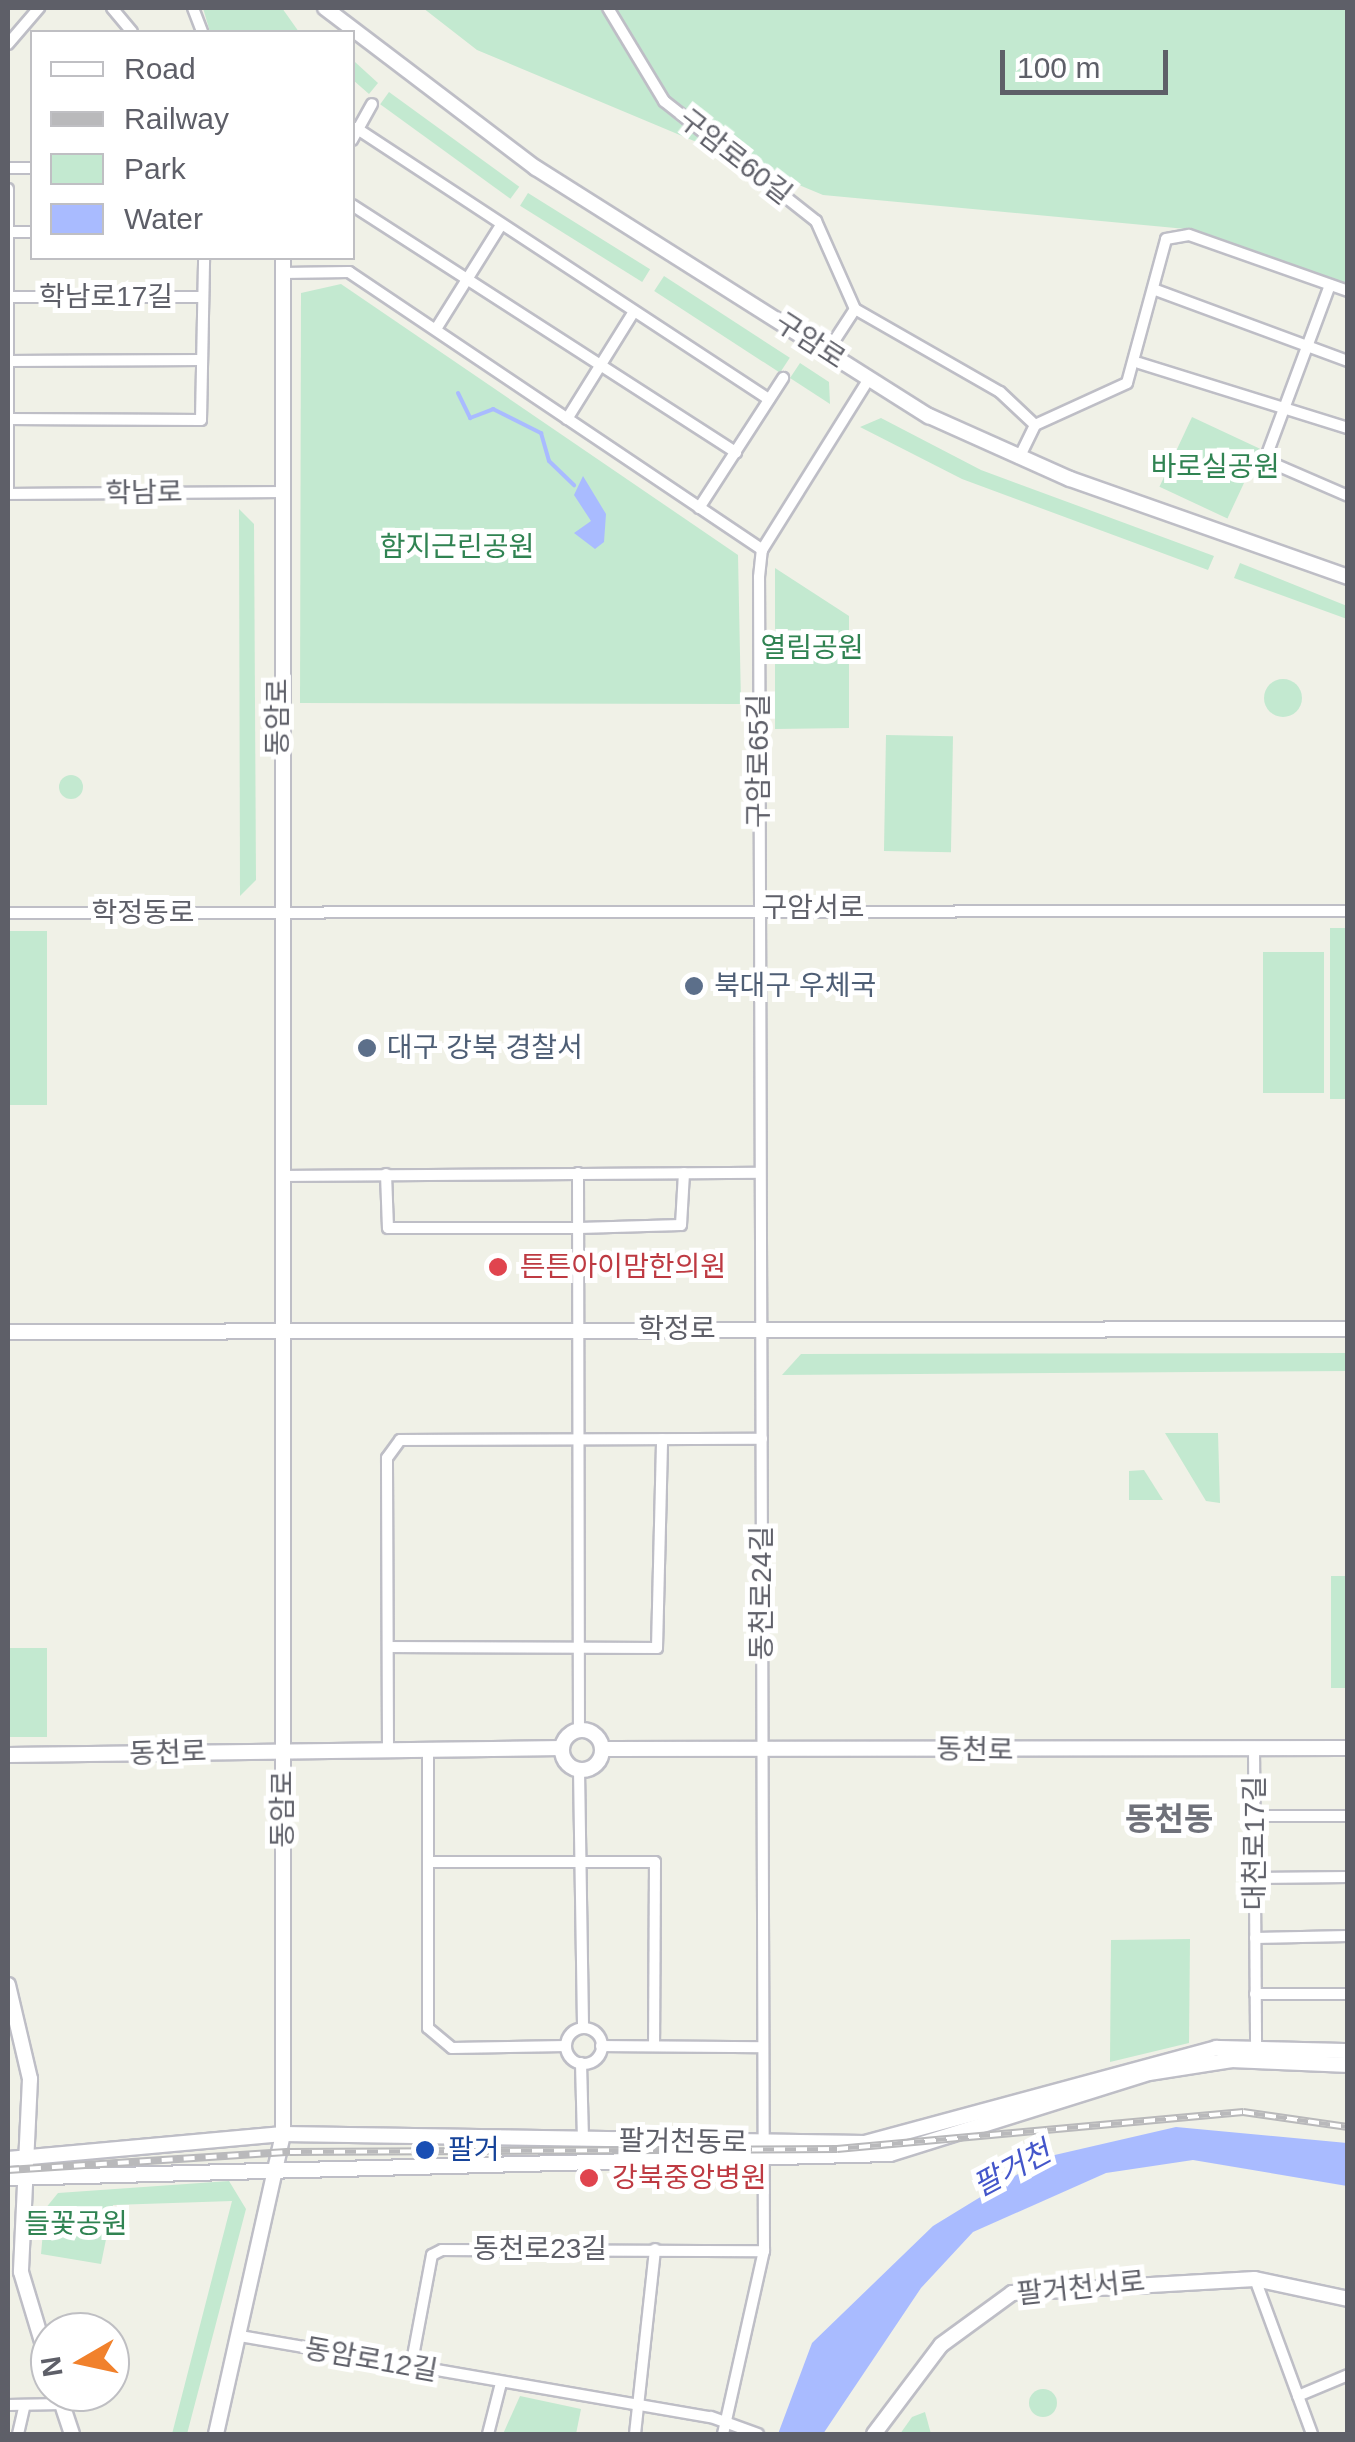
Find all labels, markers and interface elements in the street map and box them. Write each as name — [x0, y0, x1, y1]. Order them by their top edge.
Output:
legend — [30, 30, 355, 260]
scale bar — [1005, 30, 1172, 92]
text: 100 m — [1017, 51, 1100, 84]
text: Road — [124, 52, 196, 85]
text: Railway — [124, 102, 229, 135]
street label: 구암로60길 — [672, 102, 798, 212]
text: Park — [124, 152, 186, 185]
text: Water — [124, 202, 203, 235]
street label: 학남로17길 — [39, 280, 173, 314]
street label: 구암로 — [768, 306, 852, 376]
park label: 바로실공원 — [1151, 450, 1279, 484]
street label: 학남로 — [105, 476, 183, 510]
park label: 함지근린공원 — [380, 530, 534, 564]
park label: 열림공원 — [760, 631, 864, 665]
street label: 동암로 — [261, 678, 295, 756]
street label: 구암로65길 — [742, 694, 776, 828]
street label: 구암서로 — [761, 891, 865, 925]
street label: 학정동로 — [91, 896, 195, 930]
place label: 북대구 우체국 — [714, 969, 876, 1003]
marker: 북대구 우체국 — [683, 975, 705, 997]
place label: 대구 강북 경찰서 — [387, 1031, 583, 1065]
marker: 대구 강북 경찰서 — [356, 1037, 378, 1059]
place label: 튼튼아이맘한의원 — [520, 1250, 726, 1284]
marker: 튼튼아이맘한의원 — [485, 1254, 511, 1280]
street label: 학정로 — [638, 1312, 716, 1346]
street label: 동천로24길 — [745, 1526, 779, 1660]
street label: 동천로 — [936, 1733, 1014, 1767]
street label: 동천로 — [129, 1735, 207, 1771]
street label: 동암로 — [266, 1770, 300, 1848]
street label: 대천로17길 — [1238, 1776, 1272, 1910]
district label: 동천동 — [1125, 1800, 1213, 1838]
street label: 팔거천동로 — [618, 2124, 748, 2160]
place label: 팔거 — [448, 2133, 500, 2167]
water label: 팔거천 — [967, 2134, 1057, 2204]
marker: 팔거 — [412, 2137, 438, 2163]
place label: 강북중앙병원 — [612, 2161, 767, 2195]
marker: 강북중앙병원 — [576, 2165, 602, 2191]
park label: 들꽃공원 — [24, 2207, 128, 2241]
street label: 동천로23길 — [473, 2232, 607, 2266]
street label: 팔거천서로 — [1015, 2265, 1147, 2311]
north arrow — [30, 2312, 130, 2412]
street label: 동암로12길 — [302, 2332, 440, 2388]
text: N — [35, 2354, 69, 2379]

